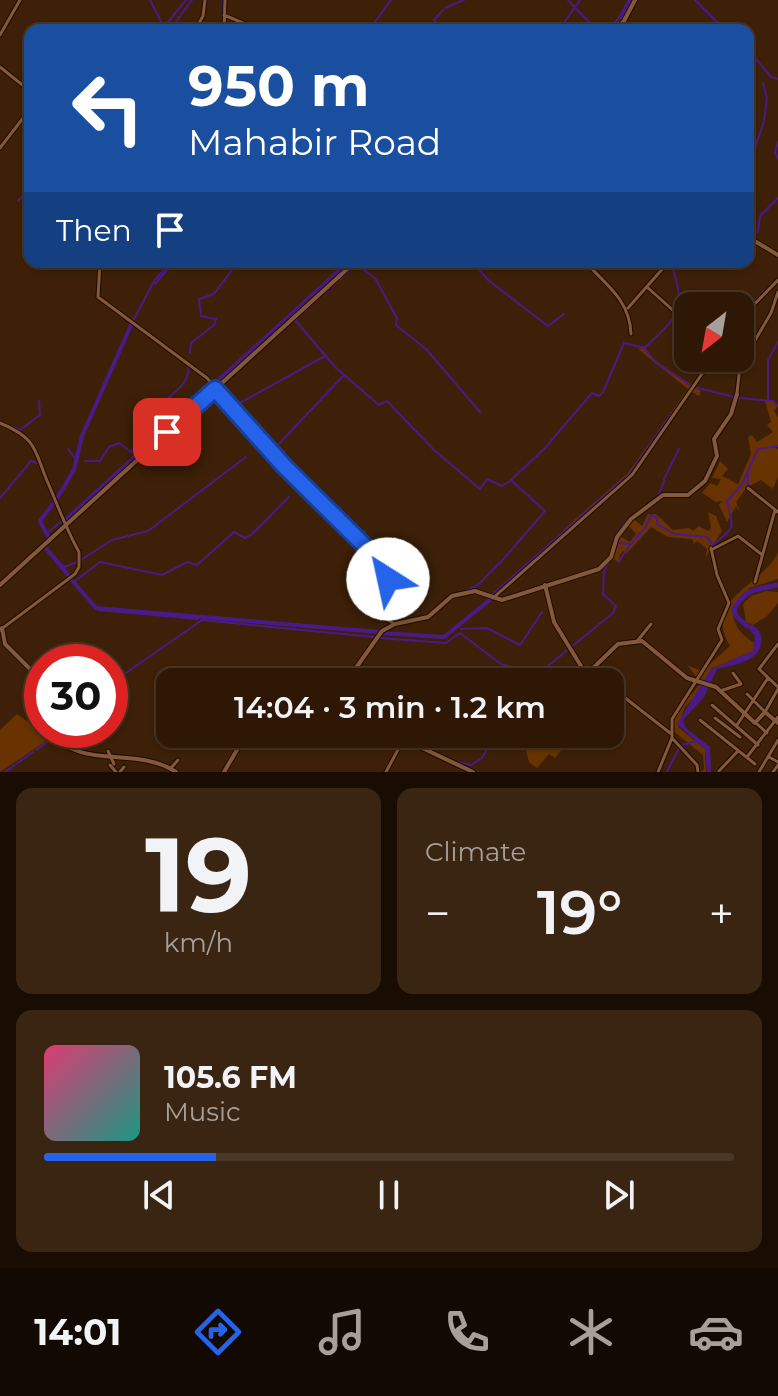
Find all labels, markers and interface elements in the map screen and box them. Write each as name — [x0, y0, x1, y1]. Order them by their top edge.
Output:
text: 950 m — [188, 52, 370, 120]
icon: left — [56, 56, 160, 160]
text: Mahabir Road — [188, 120, 441, 164]
icon: arrive — [148, 208, 192, 252]
text: Then — [56, 212, 132, 249]
north arrow — [674, 292, 754, 372]
map controls — [674, 292, 754, 372]
pin — [133, 398, 201, 466]
icon: arrive — [145, 410, 189, 454]
position arrow — [346, 537, 430, 621]
speed limit sign: 30 — [24, 644, 128, 748]
text: 14:04 · 3 min · 1.2 km — [234, 689, 546, 726]
text: 19 — [145, 811, 252, 938]
text: Climate — [425, 836, 526, 868]
text: 19° — [537, 876, 622, 949]
text: − — [425, 886, 450, 940]
text: + — [709, 886, 734, 940]
text: km/h — [164, 927, 233, 959]
text: 105.6 FM — [164, 1059, 297, 1096]
text: Music — [164, 1096, 241, 1128]
icon: previous — [137, 1173, 181, 1217]
icon: pause — [367, 1173, 411, 1217]
icon: next — [597, 1173, 641, 1217]
icon: directions — [190, 1304, 246, 1360]
icon: music — [314, 1304, 370, 1360]
icon: phone — [439, 1304, 495, 1360]
icon: climate — [563, 1304, 619, 1360]
icon: car — [688, 1304, 744, 1360]
text: 14:01 — [34, 1310, 121, 1354]

